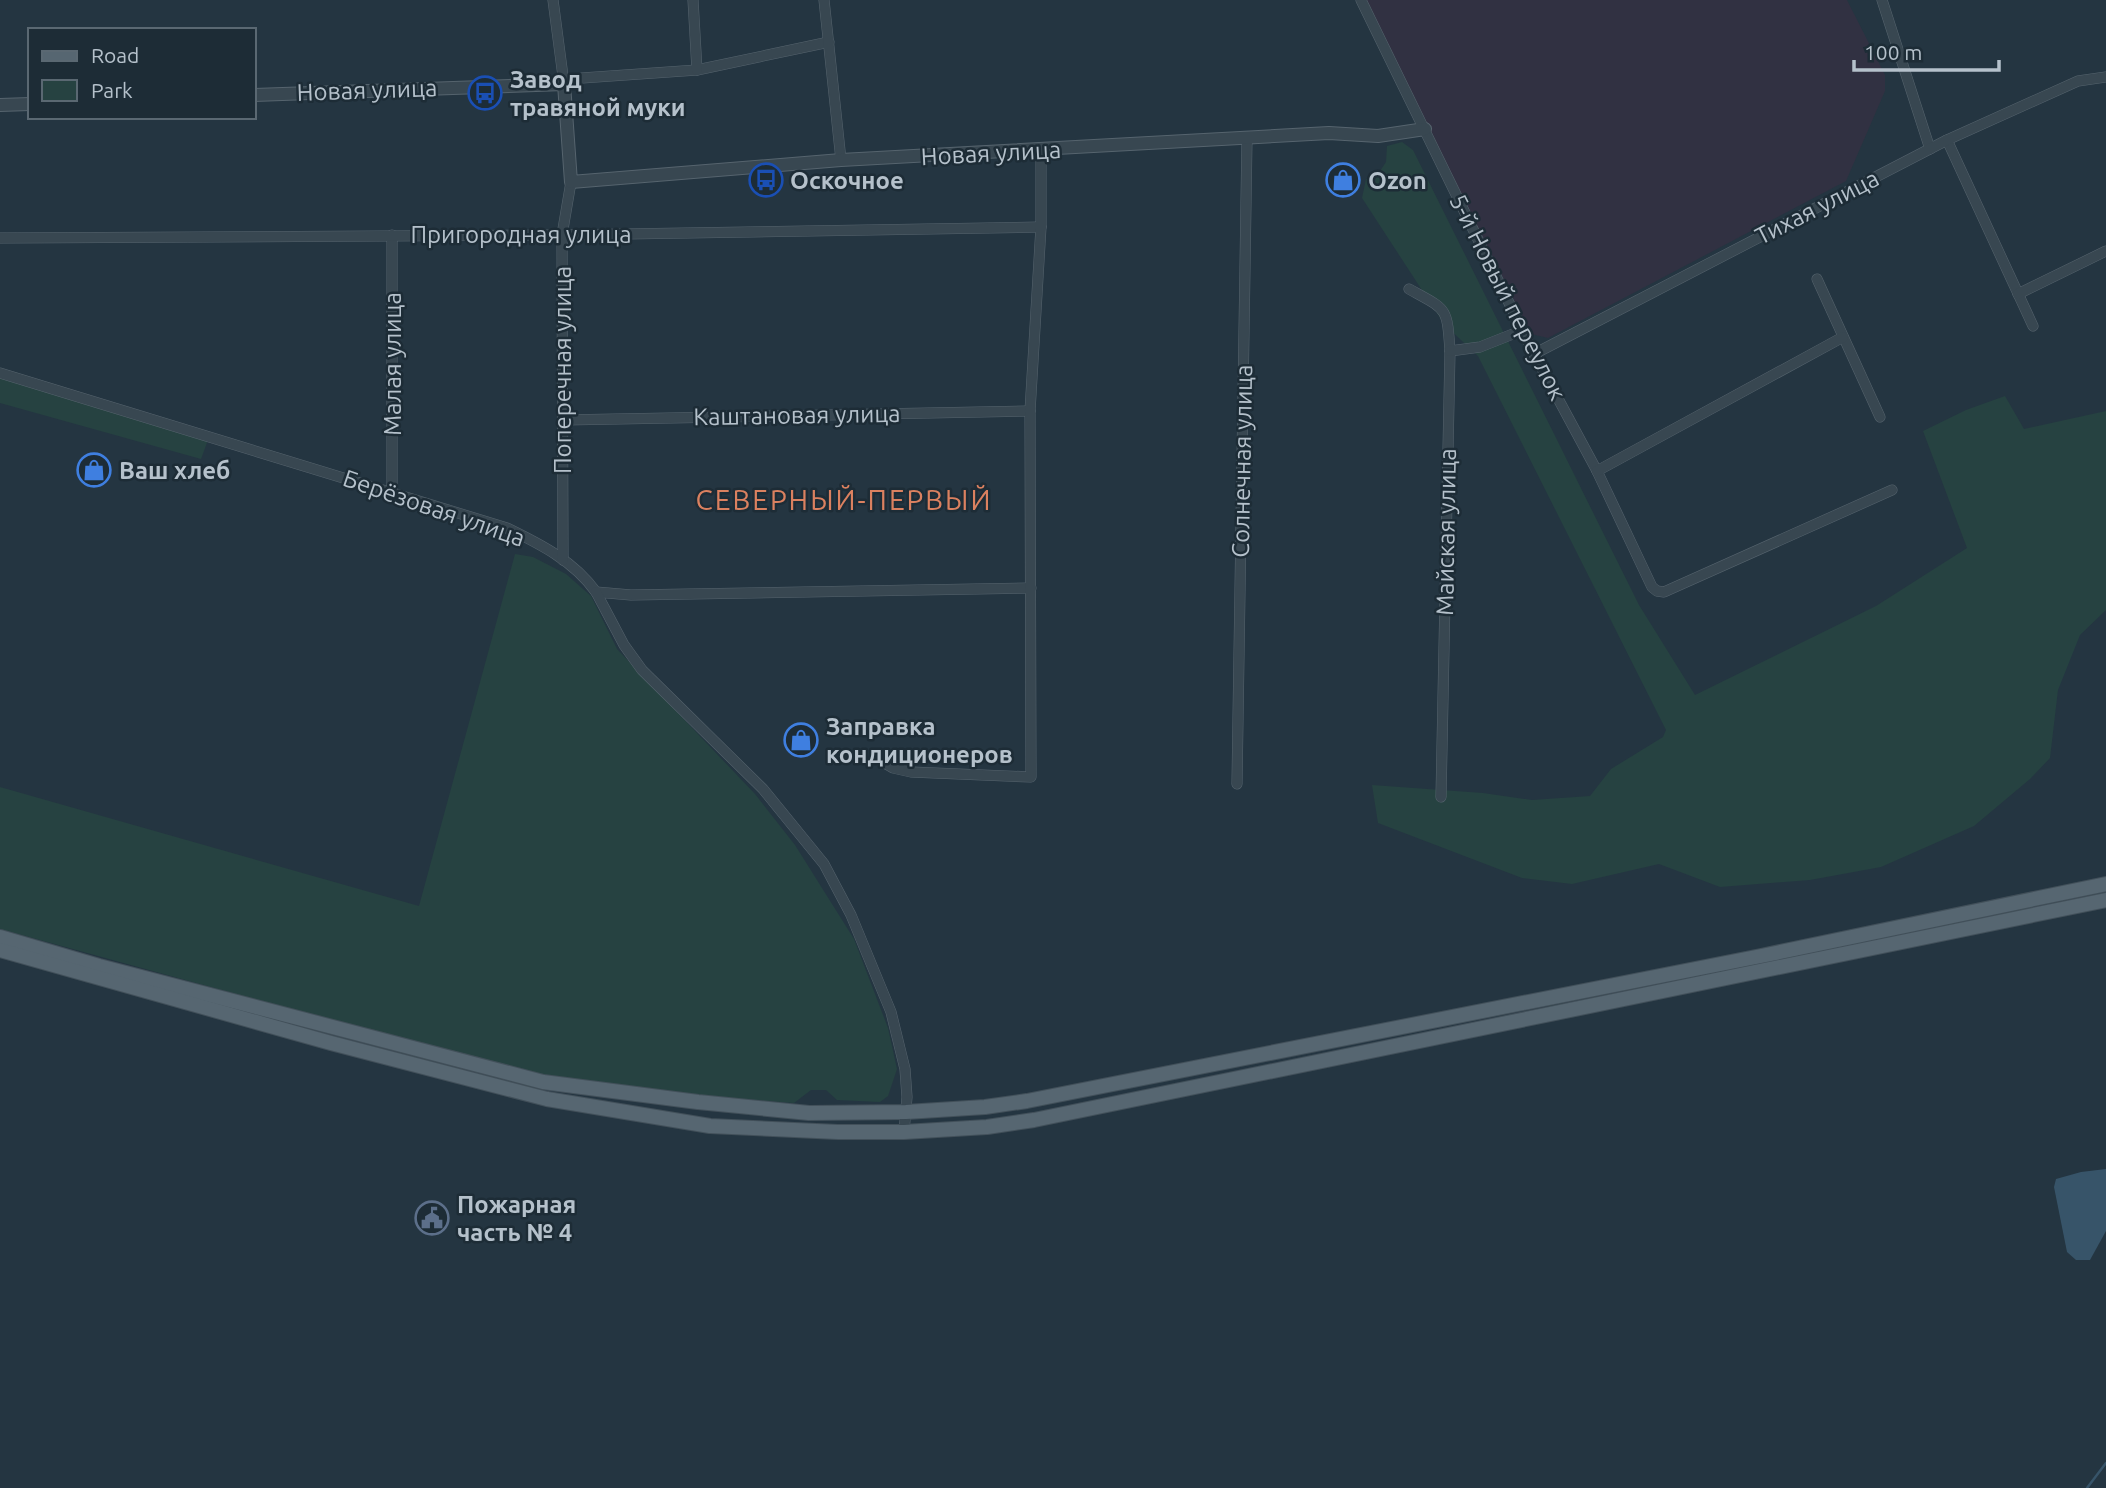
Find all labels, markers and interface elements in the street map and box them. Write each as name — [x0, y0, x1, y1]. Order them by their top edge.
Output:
legend — [28, 28, 256, 119]
scale bar — [1854, 28, 1999, 72]
text: 100 m — [1864, 40, 1922, 64]
text: Road — [91, 43, 139, 67]
place label: Завод травяной муки — [510, 66, 686, 121]
street label: Новая улица — [296, 74, 438, 106]
bus stop icon: Завод травяной муки — [466, 74, 504, 112]
text: Park — [91, 78, 133, 102]
street label: Новая улица — [920, 136, 1062, 170]
bus stop icon: Оскочное — [747, 161, 785, 199]
shop icon: Ozon — [1324, 161, 1362, 199]
street label: Тихая улица — [1751, 164, 1883, 250]
place label: Оскочное — [790, 167, 904, 194]
place label: Ozon — [1368, 167, 1427, 194]
street label: 5-й Новый переулок — [1444, 189, 1572, 405]
street label: Пригородная улица — [410, 221, 632, 248]
street label: Поперечная улица — [549, 266, 576, 474]
street label: Малая улица — [379, 292, 406, 436]
street label: Солнечная улица — [1227, 364, 1257, 558]
street label: Каштановая улица — [693, 400, 901, 430]
street label: Майская улица — [1431, 448, 1461, 616]
shop icon: Ваш хлеб — [75, 451, 113, 489]
place label: Ваш хлеб — [119, 457, 230, 484]
street label: Берёзовая улица — [340, 464, 528, 552]
district label: СЕВЕРНЫЙ-ПЕРВЫЙ — [696, 484, 992, 515]
place label: Заправка кондиционеров — [826, 713, 1013, 768]
shop icon: Заправка кондиционеров — [782, 721, 820, 759]
place label: Пожарная часть № 4 — [457, 1191, 576, 1246]
public building icon: Пожарная часть № 4 — [413, 1199, 451, 1237]

